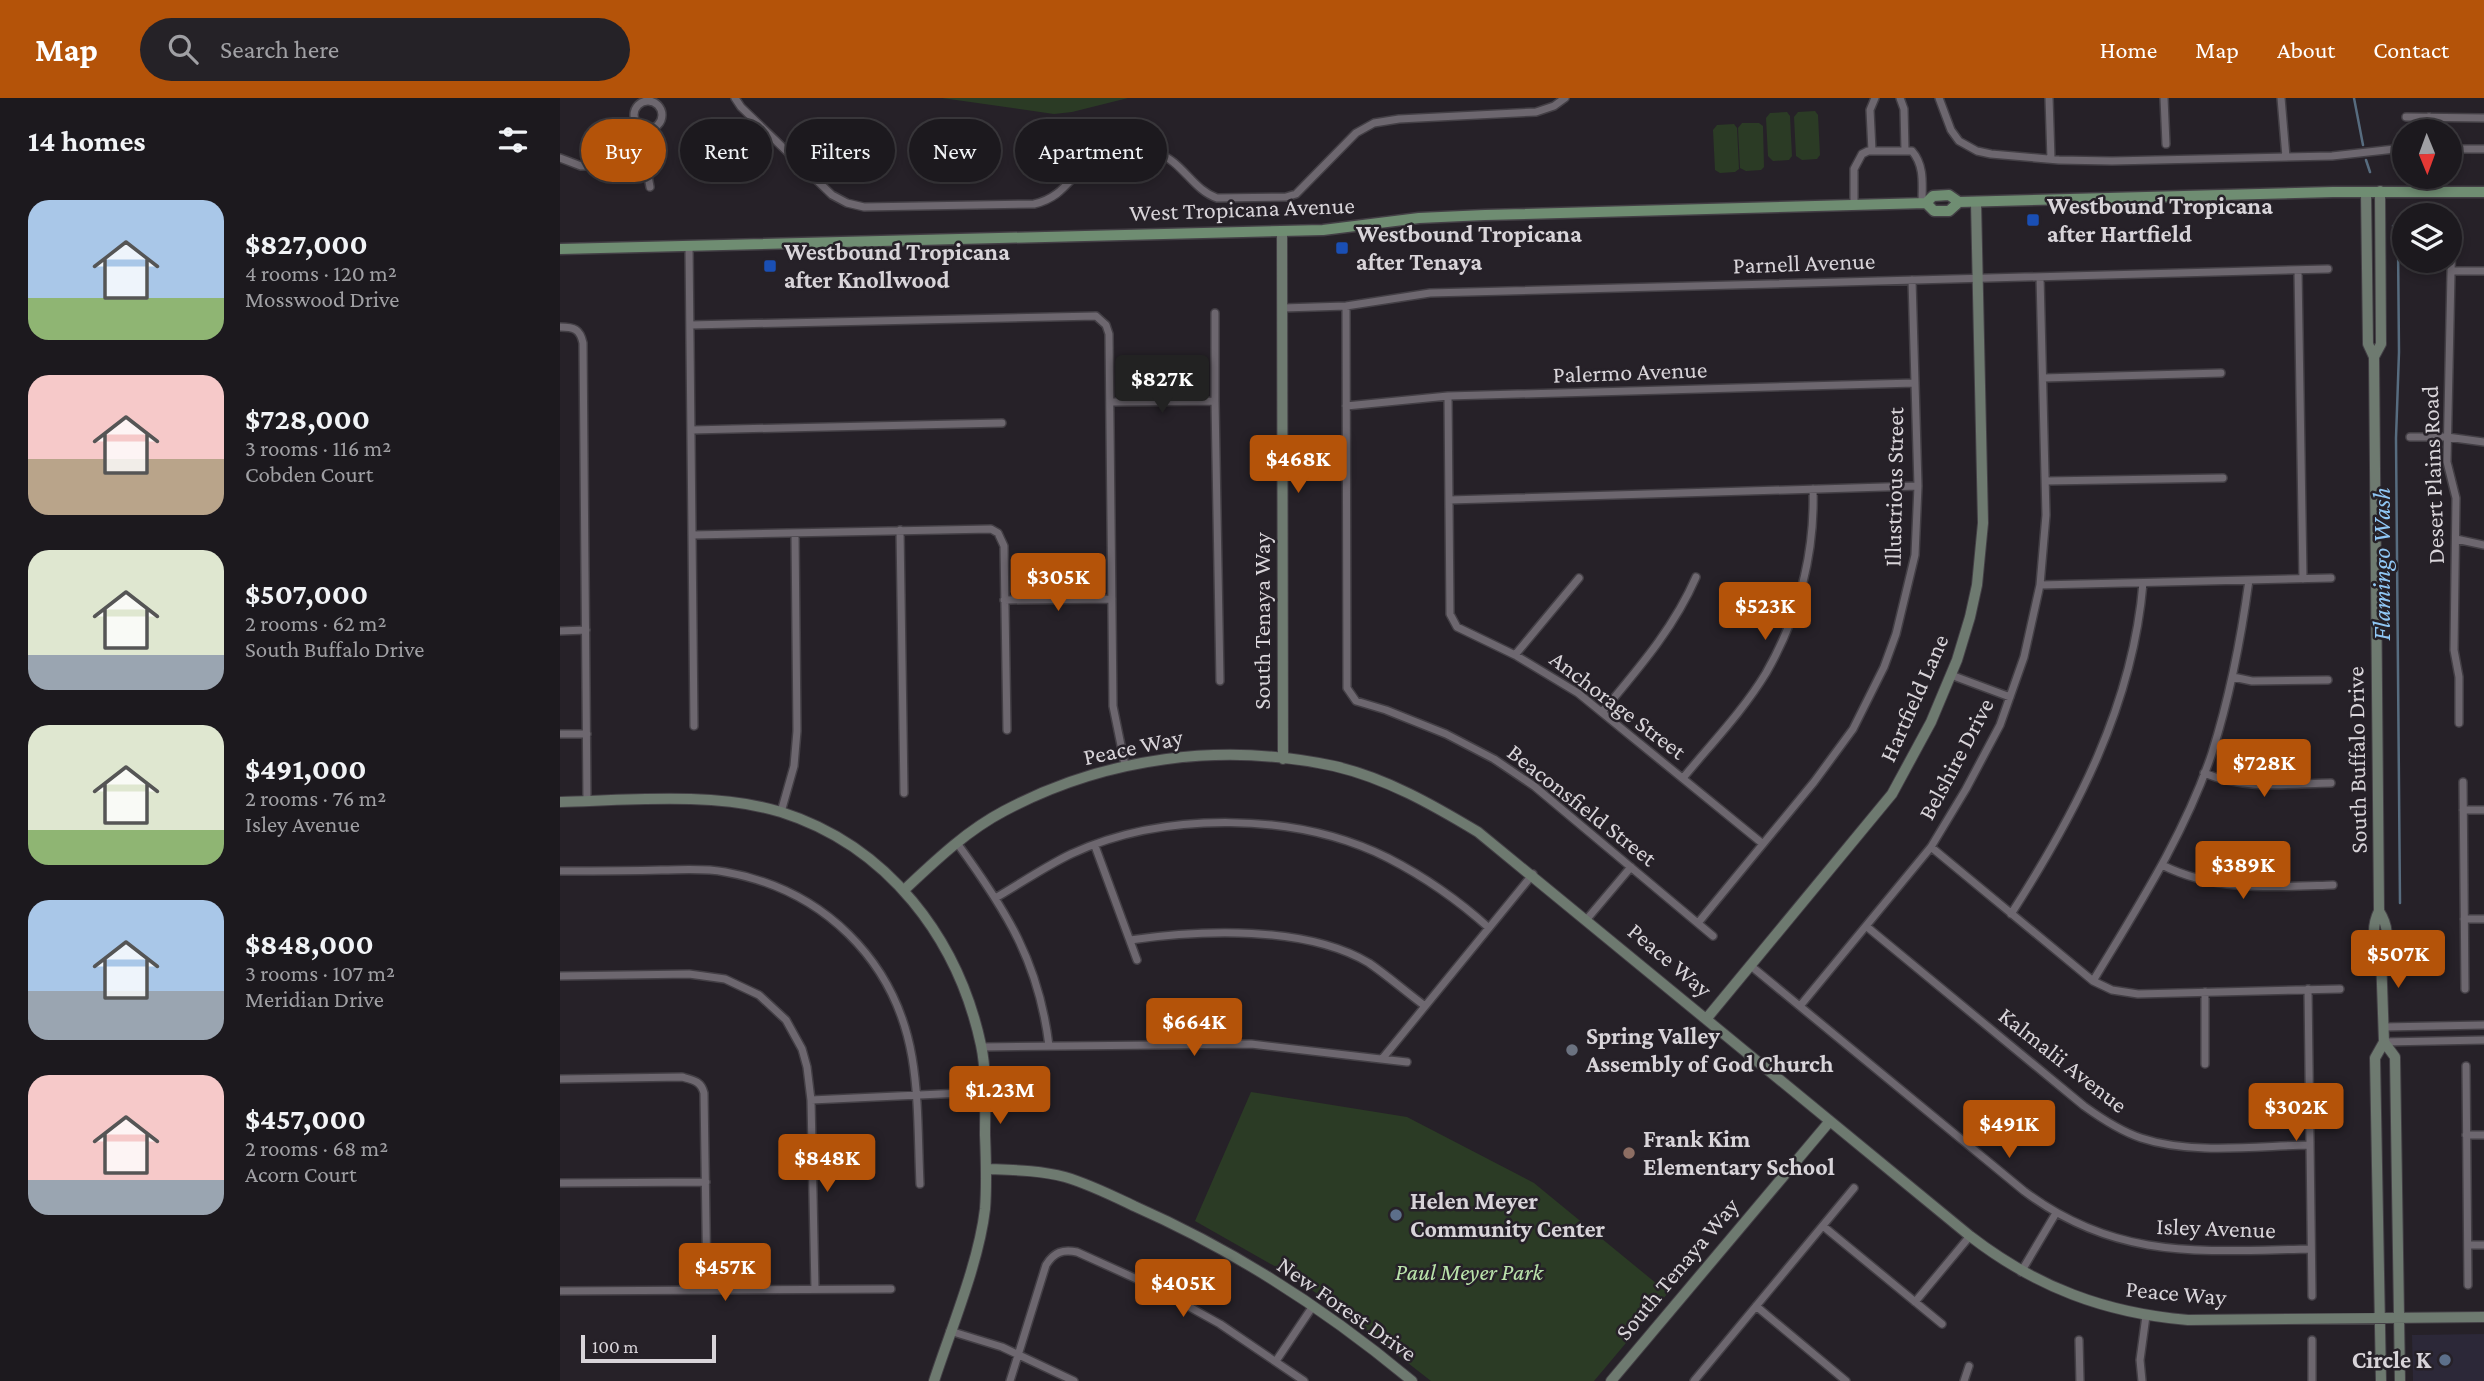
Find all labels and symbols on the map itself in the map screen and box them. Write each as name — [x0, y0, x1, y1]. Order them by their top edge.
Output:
north arrow — [2392, 119, 2462, 189]
street label: West Tropicana Avenue — [1129, 191, 1355, 226]
place label: Westbound Tropicana after Hartfield — [2046, 192, 2273, 247]
marker: Westbound Tropicana after Hartfield — [2025, 212, 2041, 228]
place label: Westbound Tropicana after Tenaya — [1355, 220, 1582, 275]
place label: Westbound Tropicana after Knollwood — [783, 238, 1010, 293]
marker: Westbound Tropicana after Tenaya — [1334, 240, 1350, 256]
street label: Parnell Avenue — [1732, 247, 1876, 278]
marker: Westbound Tropicana after Knollwood — [762, 258, 778, 274]
street label: Palermo Avenue — [1552, 355, 1708, 388]
pin: $827K — [1113, 356, 1211, 415]
street label: Desert Plains Road — [2416, 385, 2449, 565]
street label: Illustrious Street — [1879, 406, 1908, 567]
pin: $468K — [1249, 436, 1347, 495]
water label: Flamingo Wash — [2367, 487, 2396, 641]
street label: South Tenaya Way — [1248, 531, 1275, 710]
pin: $305K — [1009, 554, 1107, 613]
pin: $523K — [1716, 582, 1814, 642]
street label: Hartfield Lane — [1873, 630, 1954, 766]
street label: Anchorage Street — [1545, 645, 1692, 765]
street label: South Buffalo Drive — [2341, 666, 2372, 854]
street label: Belshire Drive — [1912, 693, 1999, 824]
street label: Peace Way — [1081, 723, 1186, 770]
street label: Beaconsfield Street — [1502, 738, 1663, 872]
pin: $728K — [2215, 740, 2313, 799]
pin: $389K — [2194, 842, 2292, 901]
street label: Peace Way — [1623, 917, 1718, 1003]
pin: $507K — [2349, 930, 2447, 990]
pin: $664K — [1145, 998, 1243, 1058]
street label: Kalmalii Avenue — [1994, 1001, 2133, 1118]
place label: Spring Valley Assembly of God Church — [1585, 1022, 1834, 1077]
marker: Spring Valley Assembly of God Church — [1564, 1042, 1580, 1058]
pin: $1.23M — [943, 1066, 1057, 1126]
pin: $302K — [2247, 1084, 2345, 1143]
pin: $491K — [1960, 1100, 2058, 1160]
place label: Frank Kim Elementary School — [1643, 1125, 1835, 1180]
pin: $848K — [778, 1134, 876, 1194]
marker: Frank Kim Elementary School — [1621, 1145, 1637, 1161]
place label: Helen Meyer Community Center — [1410, 1187, 1606, 1242]
street label: South Tenaya Way — [1609, 1191, 1745, 1345]
marker: Helen Meyer Community Center — [1388, 1207, 1404, 1223]
street label: Isley Avenue — [2156, 1212, 2276, 1243]
pin: $457K — [676, 1244, 774, 1303]
street label: New Forest Drive — [1272, 1250, 1422, 1367]
park label: Paul Meyer Park — [1395, 1258, 1544, 1285]
pin: $405K — [1134, 1260, 1232, 1319]
street label: Peace Way — [2124, 1275, 2229, 1310]
scale bar — [581, 1332, 716, 1364]
place label: Circle K — [2352, 1346, 2432, 1373]
marker: Circle K — [2437, 1352, 2453, 1368]

